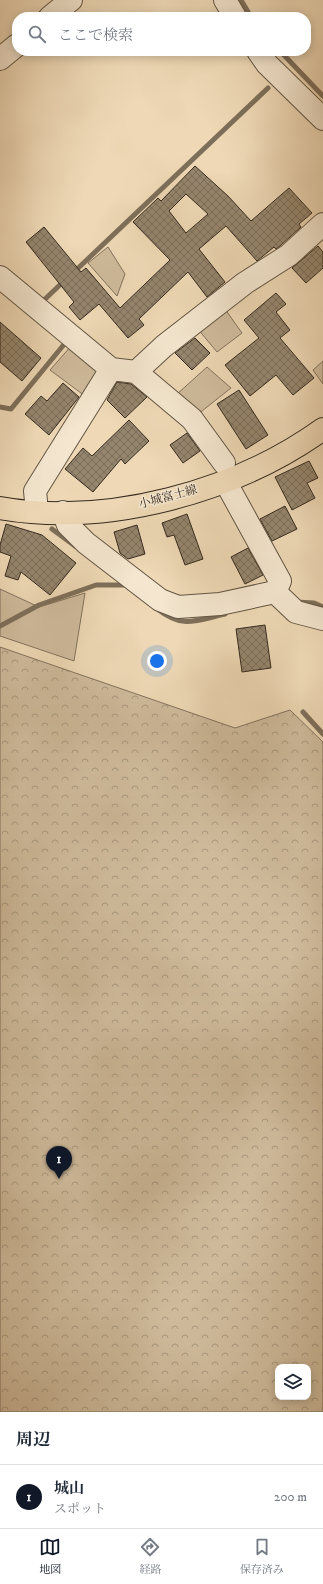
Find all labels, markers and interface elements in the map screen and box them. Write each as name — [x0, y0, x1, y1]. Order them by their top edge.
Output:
search box — [12, 12, 311, 56]
icon: search — [26, 23, 48, 45]
text: ここで検索 — [58, 26, 133, 45]
street label: 小城富士線 — [137, 482, 199, 512]
your location — [147, 651, 167, 671]
pin: 1 — [46, 1146, 72, 1179]
map controls — [275, 1364, 311, 1400]
button: layers — [275, 1364, 311, 1400]
text: 周辺 — [16, 1429, 50, 1451]
text: 城山 — [54, 1479, 84, 1498]
text: 1 — [27, 1489, 31, 1505]
text: 200 m — [274, 1489, 307, 1505]
text: スポット — [54, 1501, 106, 1517]
tab: 地図 — [39, 1536, 61, 1577]
tab: 経路 — [139, 1536, 161, 1577]
tab: 保存済み — [240, 1536, 284, 1577]

